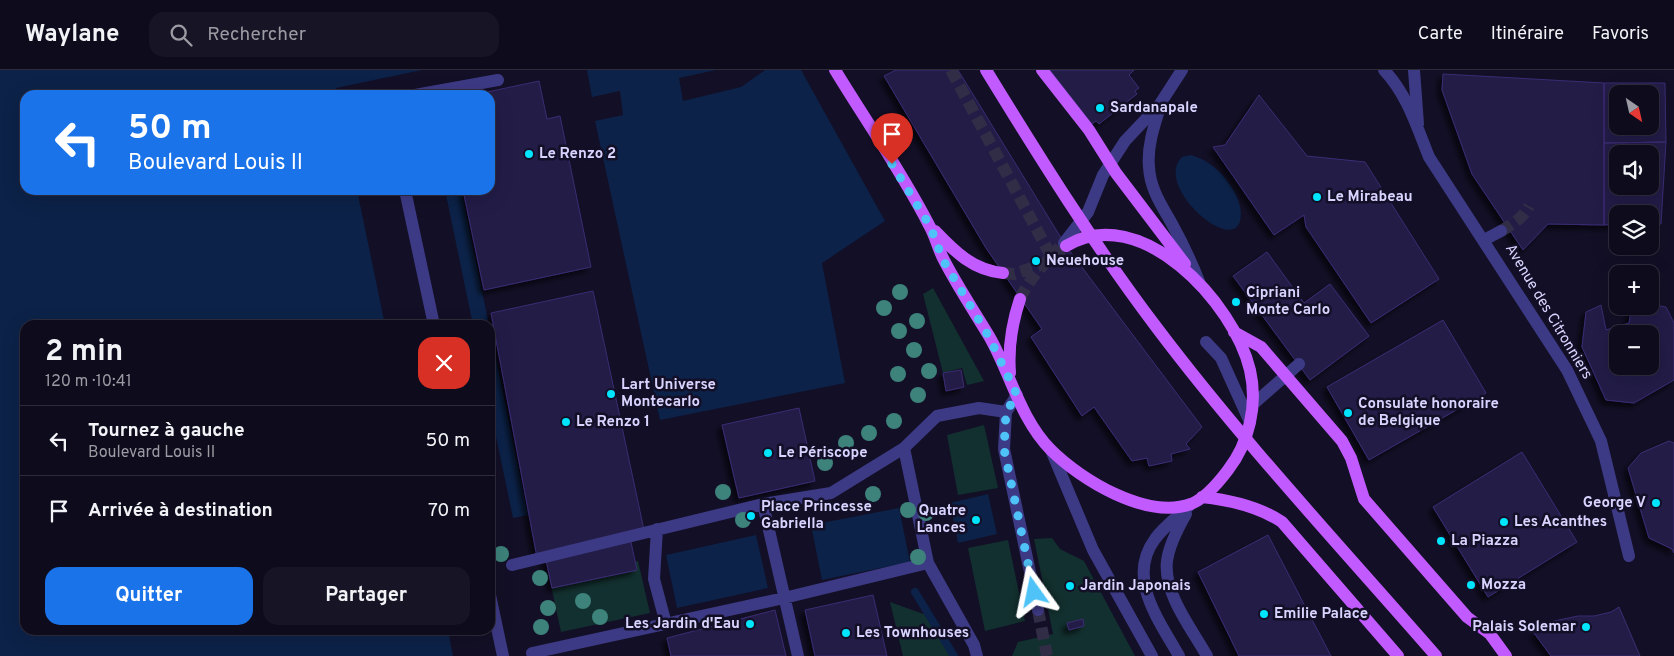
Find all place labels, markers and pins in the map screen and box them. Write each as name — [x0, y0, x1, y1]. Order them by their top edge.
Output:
place label: Sardanapale — [1110, 99, 1198, 118]
marker: Sardanapale — [1094, 102, 1106, 114]
pin — [871, 113, 913, 164]
place label: Le Renzo 2 — [539, 145, 616, 164]
marker: Le Renzo 2 — [523, 148, 535, 160]
place label: Le Mirabeau — [1327, 188, 1413, 207]
marker: Le Mirabeau — [1311, 191, 1323, 203]
place label: Neuehouse — [1046, 252, 1124, 271]
marker: Neuehouse — [1030, 255, 1042, 267]
place label: Cipriani Monte Carlo — [1246, 284, 1330, 320]
marker: Cipriani Monte Carlo — [1230, 296, 1242, 308]
place label: Lart Universe Montecarlo — [621, 376, 716, 412]
marker: Lart Universe Montecarlo — [605, 388, 617, 400]
place label: Consulate honoraire de Belgique — [1358, 395, 1499, 431]
marker: Consulate honoraire de Belgique — [1342, 407, 1354, 419]
place label: Le Renzo 1 — [576, 413, 650, 432]
marker: Le Renzo 1 — [560, 416, 572, 428]
place label: Le Périscope — [778, 444, 868, 463]
marker: Le Périscope — [762, 447, 774, 459]
place label: George V — [1583, 494, 1646, 513]
marker: George V — [1650, 497, 1662, 509]
place label: Place Princesse Gabriella — [761, 498, 872, 534]
place label: Quatre Lances — [916, 502, 966, 538]
marker: Place Princesse Gabriella — [745, 510, 757, 522]
place label: Les Acanthes — [1514, 513, 1607, 532]
marker: Quatre Lances — [970, 514, 982, 526]
marker: Les Acanthes — [1498, 516, 1510, 528]
place label: La Piazza — [1451, 532, 1518, 551]
marker: La Piazza — [1435, 535, 1447, 547]
place label: Mozza — [1481, 576, 1526, 595]
place label: Jardin Japonais — [1080, 577, 1191, 596]
marker: Mozza — [1465, 579, 1477, 591]
marker: Jardin Japonais — [1064, 580, 1076, 592]
place label: Emilie Palace — [1274, 605, 1368, 624]
marker: Emilie Palace — [1258, 608, 1270, 620]
place label: Les Jardin d'Eau — [625, 615, 740, 634]
marker: Les Jardin d'Eau — [744, 618, 756, 630]
place label: Palais Solemar — [1472, 618, 1577, 637]
marker: Palais Solemar — [1580, 621, 1592, 633]
place label: Les Townhouses — [856, 624, 969, 643]
marker: Les Townhouses — [840, 627, 852, 639]

